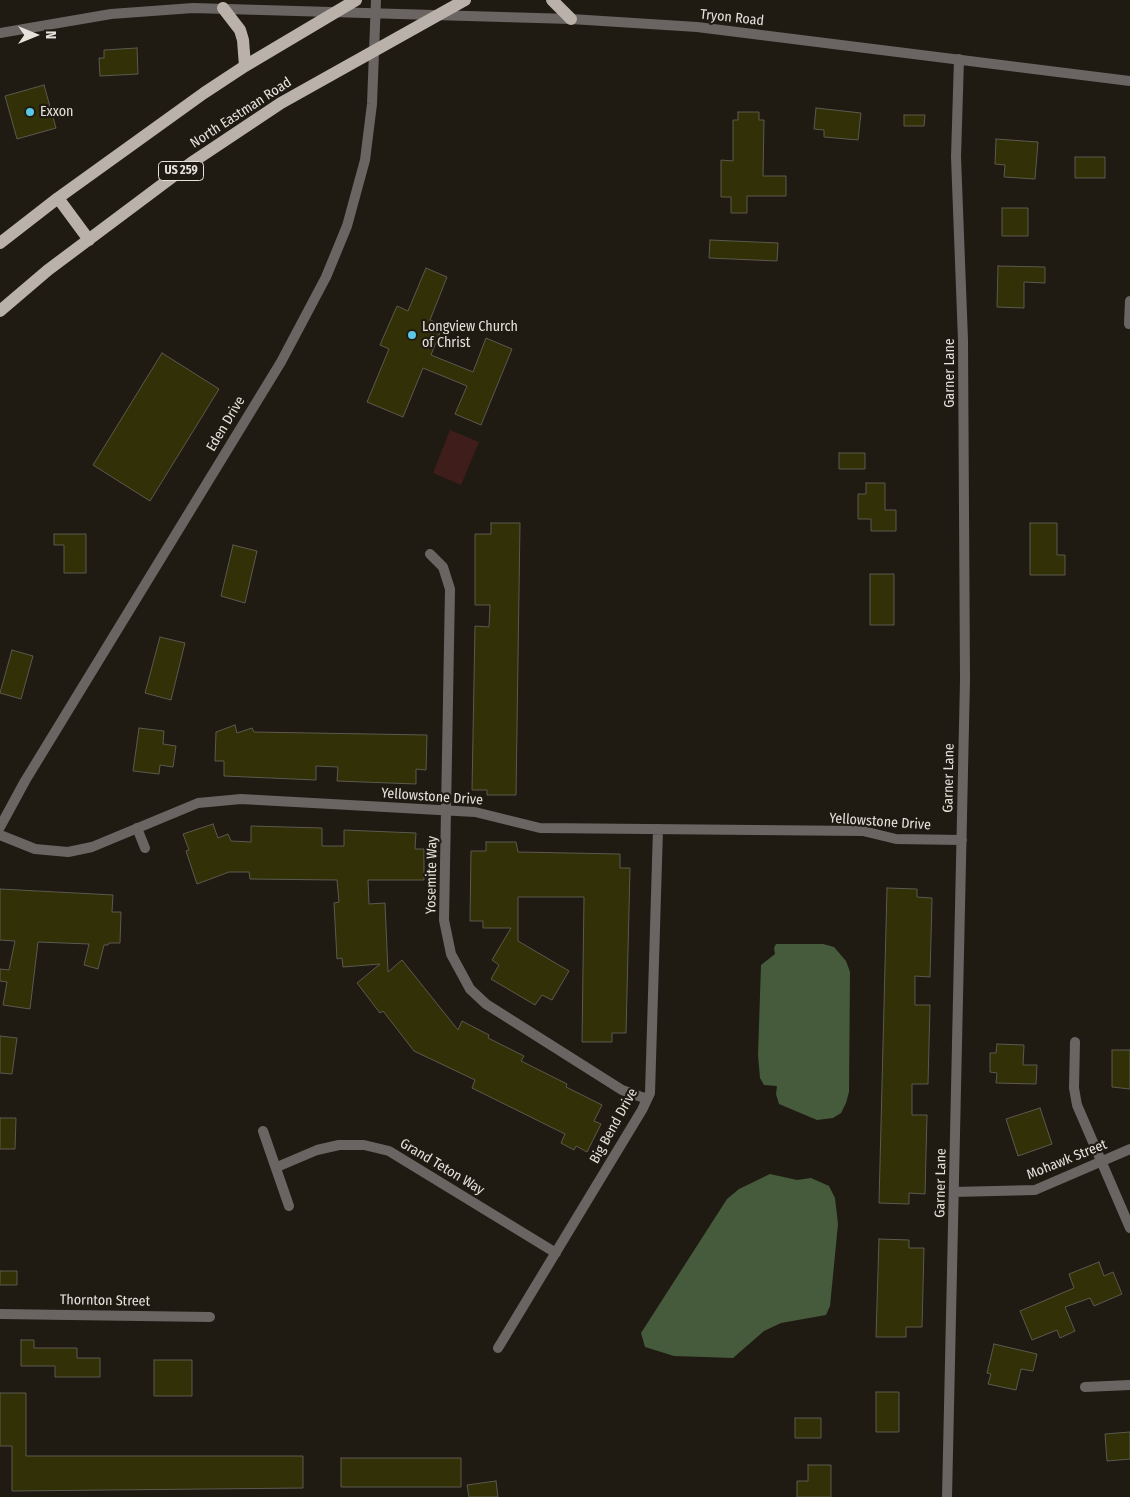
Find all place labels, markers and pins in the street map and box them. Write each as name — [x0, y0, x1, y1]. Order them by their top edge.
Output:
place label: Exxon — [40, 104, 73, 120]
marker: Exxon — [24, 106, 36, 118]
place label: Longview Church of Christ — [422, 319, 518, 352]
marker: Longview Church of Christ — [406, 329, 418, 341]

